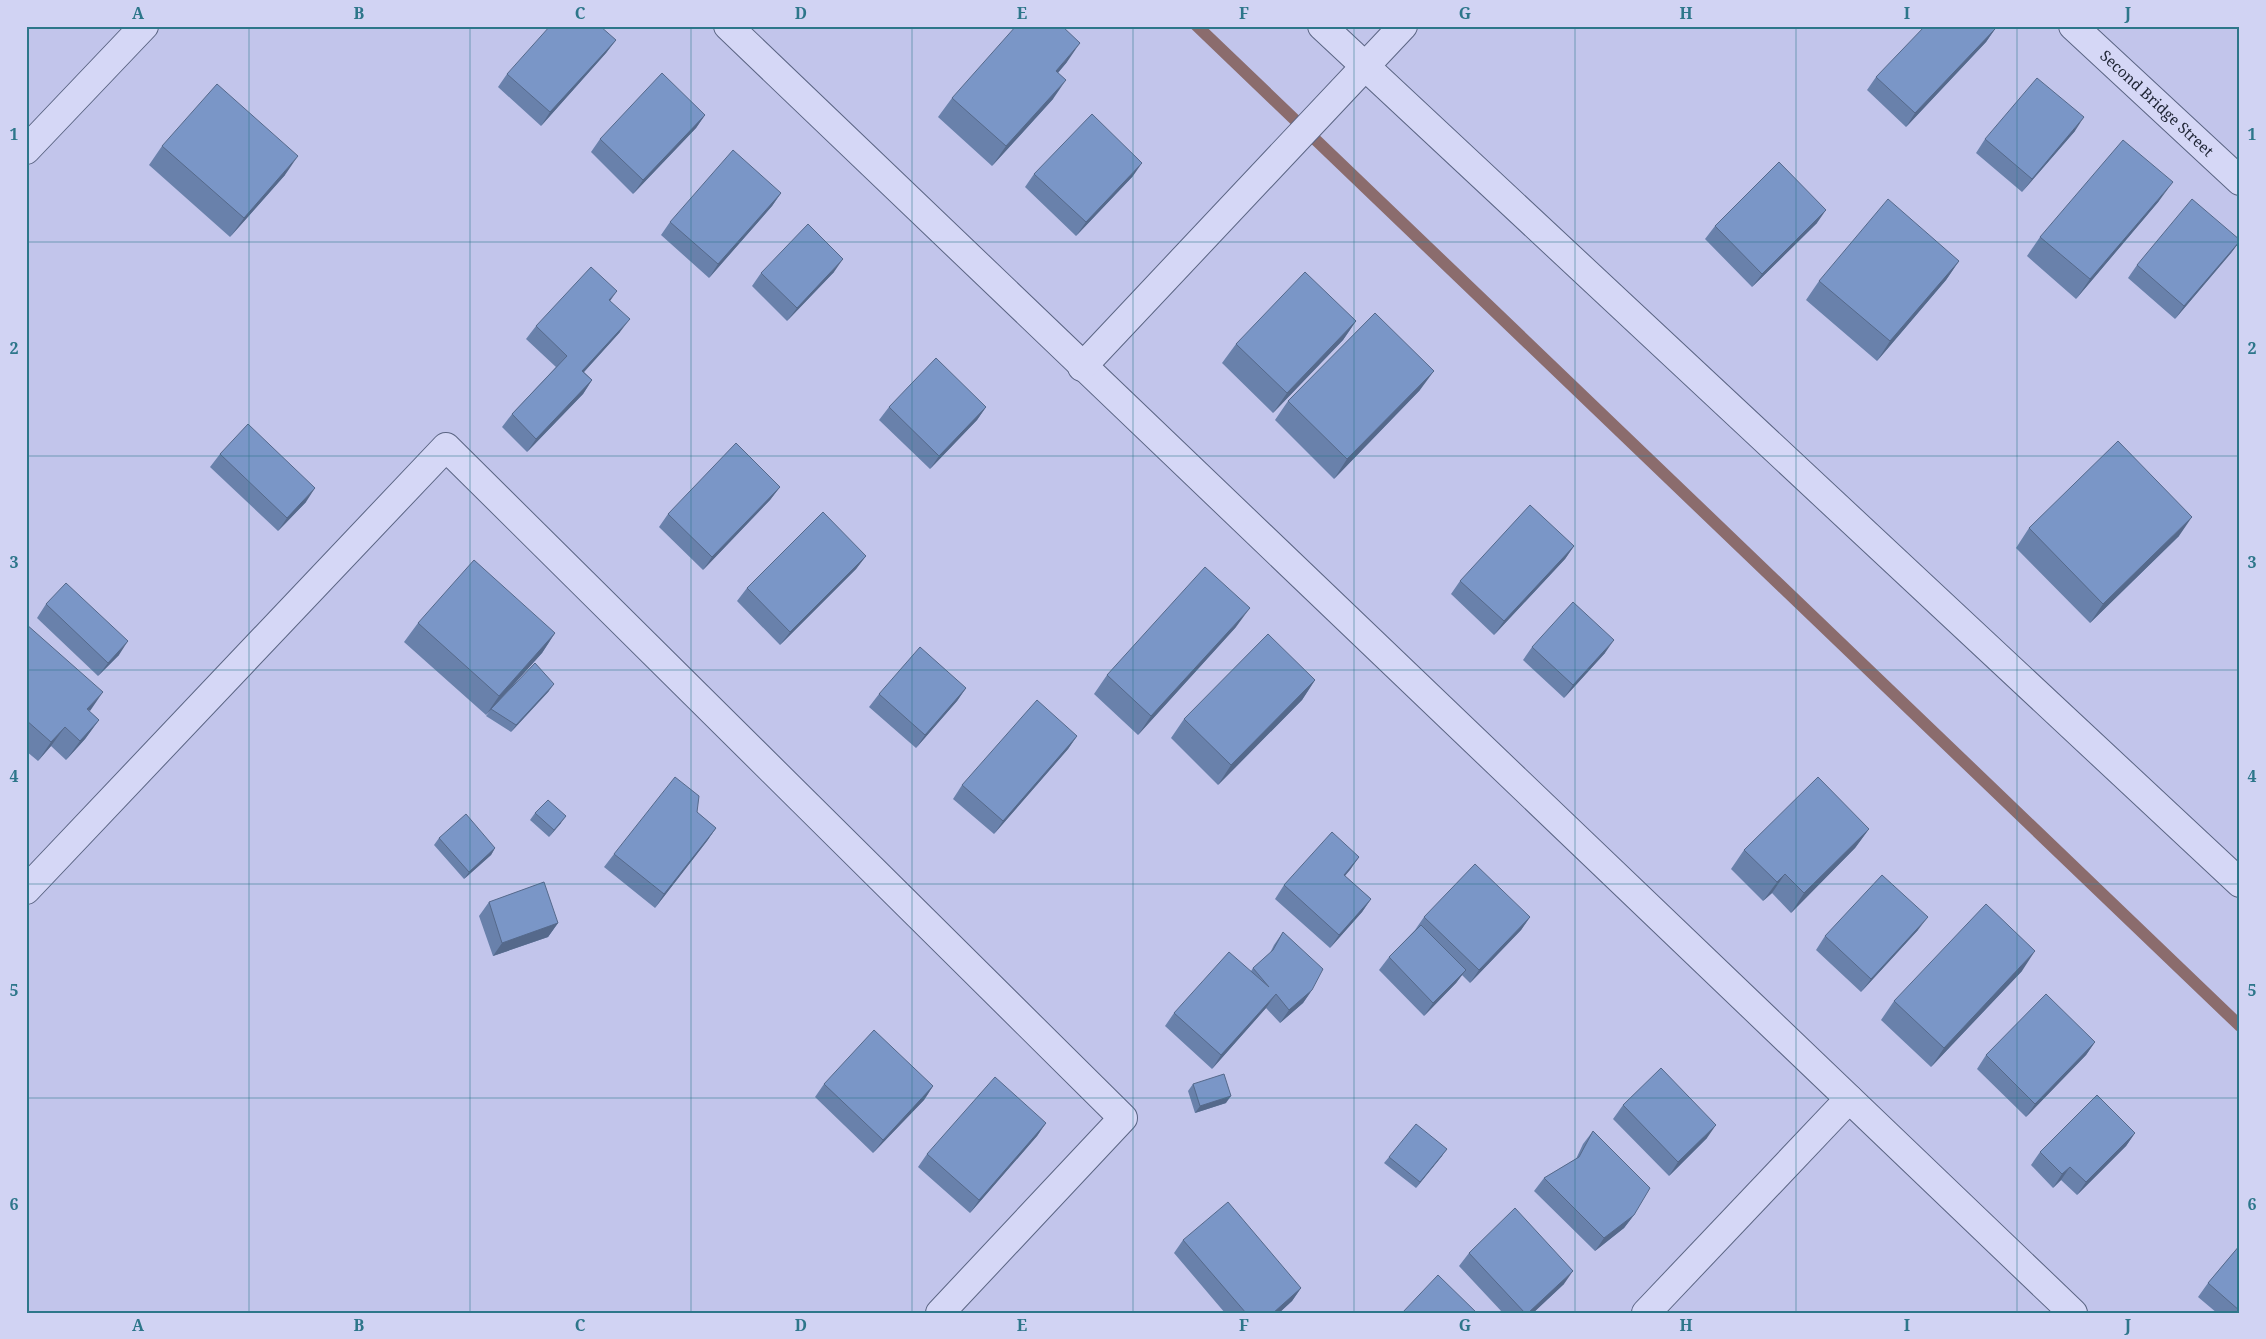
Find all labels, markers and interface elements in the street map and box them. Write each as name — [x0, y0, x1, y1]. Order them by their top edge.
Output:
text: A — [132, 2, 145, 24]
text: B — [354, 2, 365, 24]
text: C — [575, 2, 586, 24]
text: D — [795, 2, 807, 24]
text: E — [1017, 2, 1027, 24]
text: F — [1239, 2, 1249, 24]
text: G — [1459, 2, 1471, 24]
text: H — [1679, 2, 1693, 24]
text: I — [1904, 2, 1910, 24]
text: J — [2124, 2, 2132, 24]
street label: Second Bridge Street — [2096, 45, 2218, 160]
text: 1 — [9, 123, 19, 145]
text: 1 — [2247, 123, 2257, 145]
text: 2 — [9, 337, 19, 359]
text: 2 — [2247, 337, 2257, 359]
text: 3 — [9, 551, 19, 573]
text: 3 — [2247, 551, 2257, 573]
text: 4 — [9, 765, 19, 787]
text: 4 — [2247, 765, 2257, 787]
text: 5 — [9, 979, 19, 1001]
text: 5 — [2247, 979, 2257, 1001]
text: 6 — [9, 1193, 19, 1215]
text: 6 — [2247, 1193, 2257, 1215]
text: A — [132, 1314, 145, 1336]
text: B — [354, 1314, 365, 1336]
text: C — [575, 1314, 586, 1336]
text: D — [795, 1314, 807, 1336]
text: E — [1017, 1314, 1027, 1336]
text: F — [1239, 1314, 1249, 1336]
text: G — [1459, 1314, 1471, 1336]
text: H — [1679, 1314, 1693, 1336]
text: I — [1904, 1314, 1910, 1336]
text: J — [2124, 1314, 2132, 1336]

